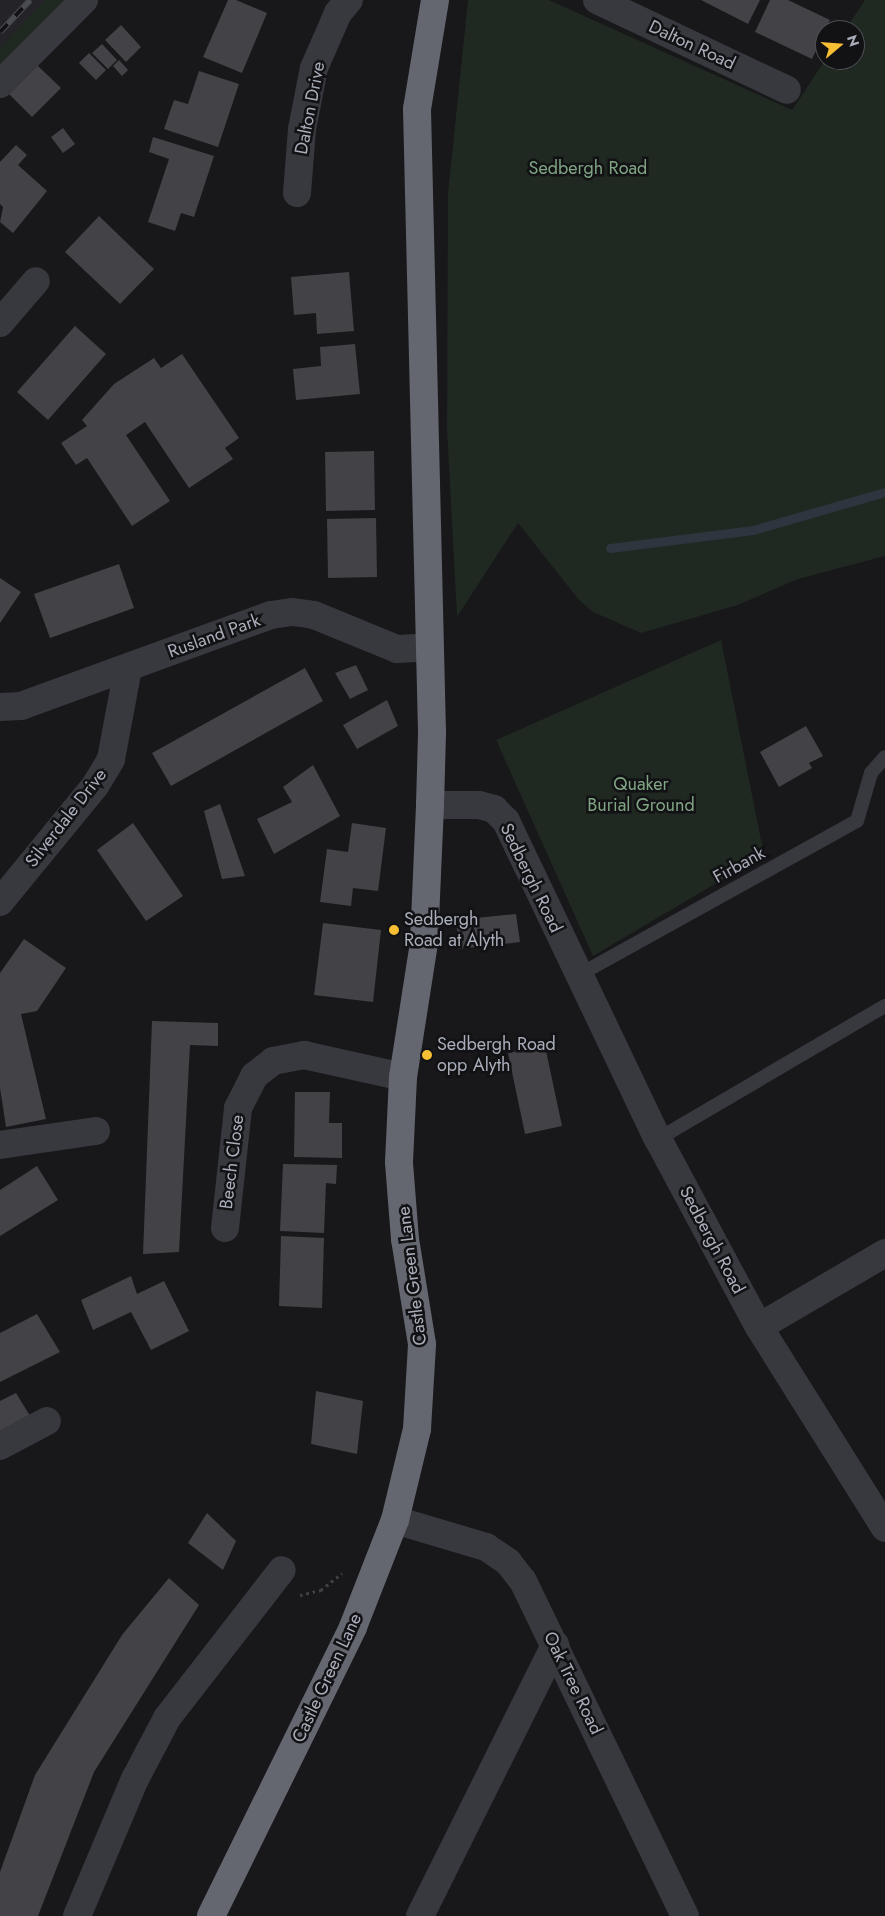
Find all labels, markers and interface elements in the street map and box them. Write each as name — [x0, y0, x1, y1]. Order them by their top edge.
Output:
street label: Dalton Road — [645, 16, 739, 74]
north arrow — [815, 20, 865, 70]
text: N — [842, 32, 865, 49]
street label: Dalton Drive — [290, 60, 330, 156]
park label: Sedbergh Road — [529, 157, 647, 179]
street label: Rusland Park — [165, 609, 263, 663]
street label: Silverdale Drive — [21, 764, 111, 872]
park label: Quaker Burial Ground — [587, 774, 695, 816]
street label: Sedbergh Road — [495, 820, 567, 936]
street label: Firbank — [709, 842, 769, 888]
place label: Sedbergh Road at Alyth — [404, 909, 504, 952]
marker: Sedbergh Road at Alyth — [388, 924, 400, 936]
place label: Sedbergh Road opp Alyth — [437, 1034, 556, 1076]
marker: Sedbergh Road opp Alyth — [421, 1049, 433, 1061]
street label: Beech Close — [216, 1114, 248, 1210]
street label: Sedbergh Road — [675, 1182, 749, 1298]
street label: Castle Green Lane — [393, 1205, 431, 1347]
street label: Castle Green Lane — [288, 1610, 366, 1746]
street label: Oak Tree Road — [539, 1628, 607, 1738]

